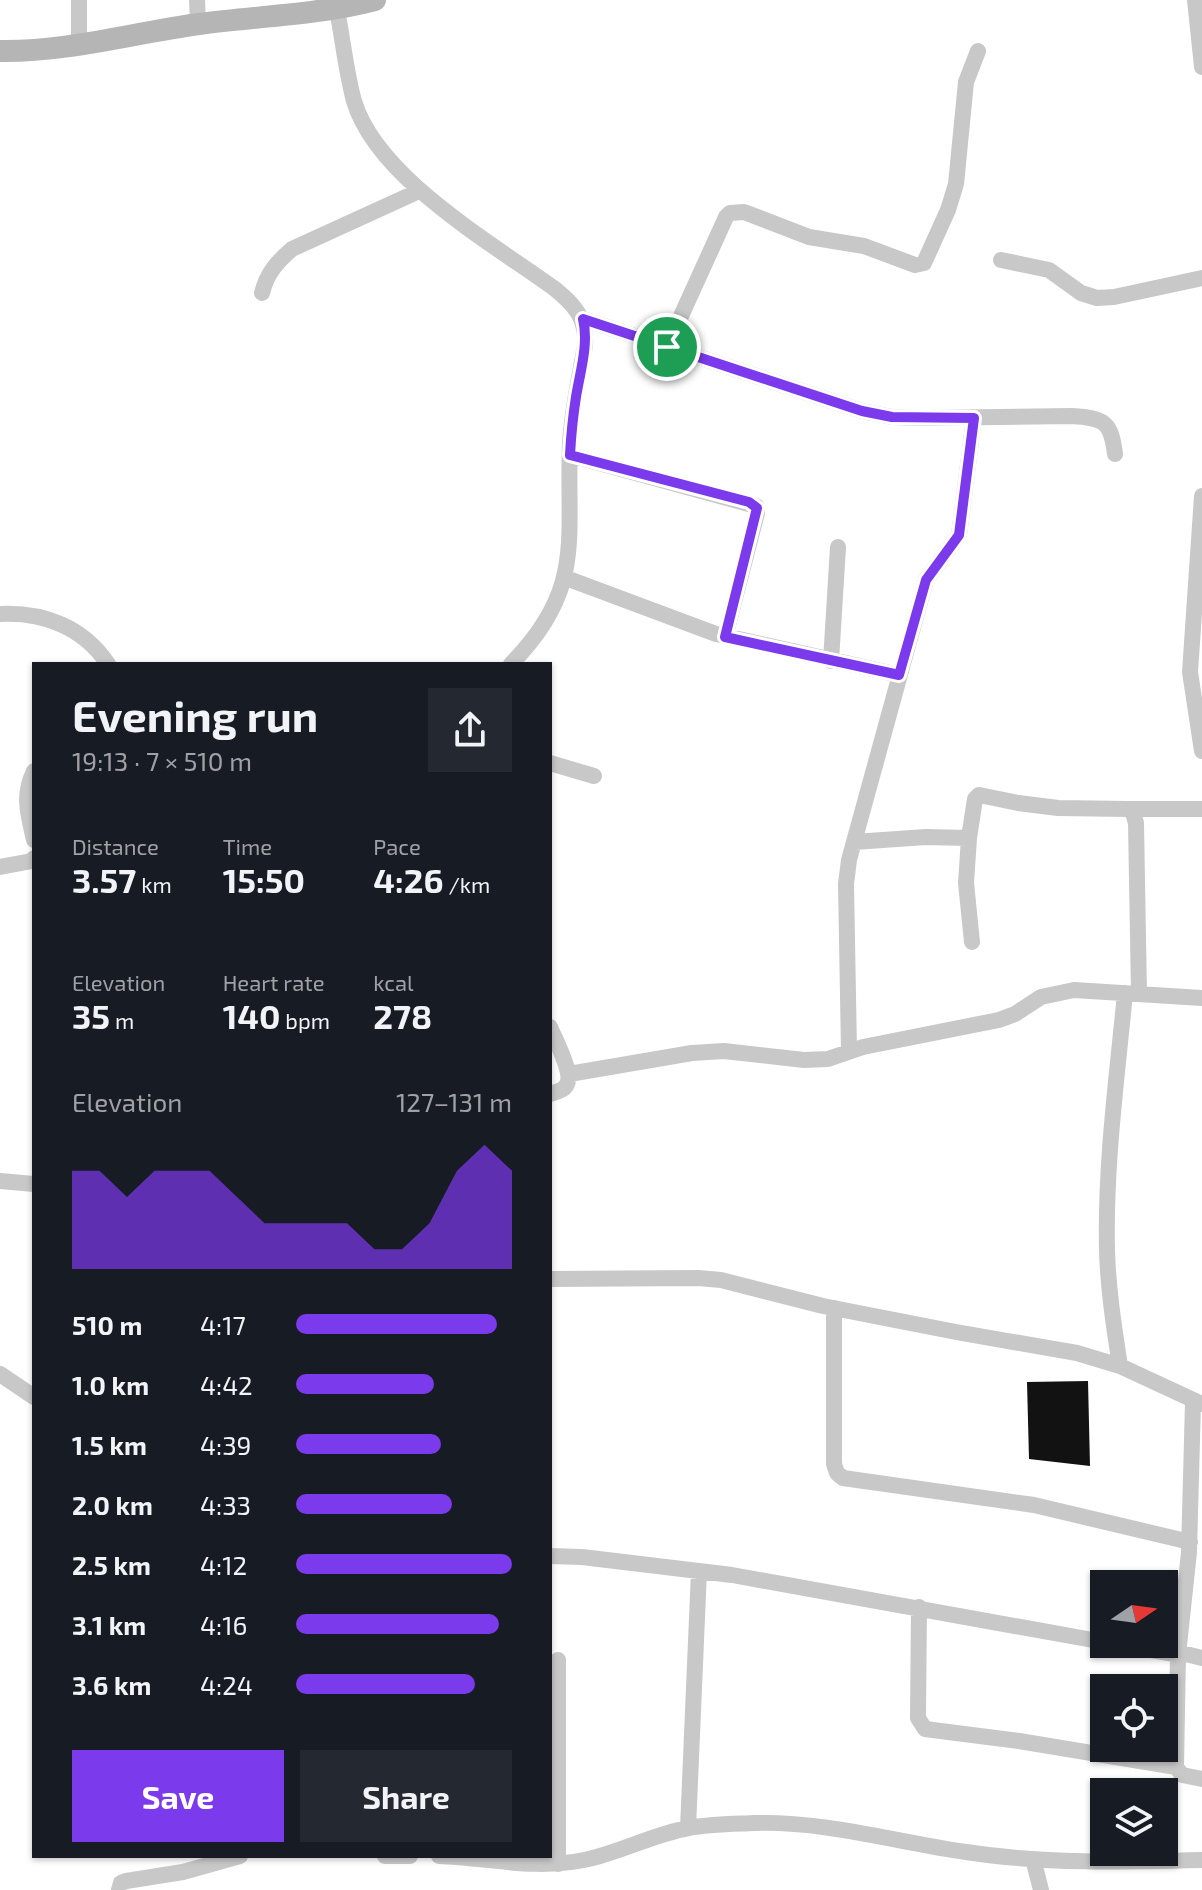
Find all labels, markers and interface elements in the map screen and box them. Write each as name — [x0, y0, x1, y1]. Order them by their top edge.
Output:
pin — [633, 313, 701, 381]
icon: arrive — [645, 325, 689, 369]
text: Evening run — [72, 688, 318, 741]
button: share — [428, 688, 512, 772]
text: 19:13 · 7 × 510 m — [72, 745, 252, 776]
text: Distance — [72, 833, 159, 859]
text: Time — [223, 833, 272, 859]
text: Pace — [373, 833, 421, 859]
text: 3.57 — [72, 859, 136, 900]
text: 15:50 — [223, 859, 305, 900]
text: 4:26 — [373, 859, 444, 900]
text: km — [136, 871, 172, 897]
text: /km — [444, 871, 490, 897]
text: Elevation — [72, 969, 165, 995]
text: Heart rate — [223, 969, 324, 995]
text: kcal — [373, 969, 414, 995]
text: 35 — [72, 995, 110, 1036]
text: 140 — [223, 995, 280, 1036]
text: 278 — [373, 995, 432, 1036]
text: m — [110, 1007, 134, 1033]
text: bpm — [280, 1007, 330, 1033]
text: Elevation — [72, 1086, 182, 1117]
text: 127–131 m — [396, 1086, 512, 1117]
text: 510 m — [72, 1309, 143, 1340]
text: 4:17 — [200, 1309, 246, 1340]
text: 1.0 km — [72, 1369, 149, 1400]
text: 4:42 — [200, 1369, 253, 1400]
text: 1.5 km — [72, 1429, 147, 1460]
text: 4:39 — [200, 1429, 251, 1460]
text: 2.0 km — [72, 1489, 153, 1520]
text: 4:33 — [200, 1489, 251, 1520]
text: 2.5 km — [72, 1549, 151, 1580]
text: 4:12 — [200, 1549, 247, 1580]
north arrow — [1090, 1570, 1178, 1658]
map controls — [1090, 1570, 1178, 1866]
text: 3.1 km — [72, 1609, 146, 1640]
text: 4:16 — [200, 1609, 247, 1640]
text: 3.6 km — [72, 1669, 151, 1700]
text: 4:24 — [200, 1669, 253, 1700]
button: locate — [1090, 1674, 1178, 1762]
button: Save — [72, 1750, 284, 1842]
button: Share — [300, 1750, 512, 1842]
button: layers — [1090, 1778, 1178, 1866]

